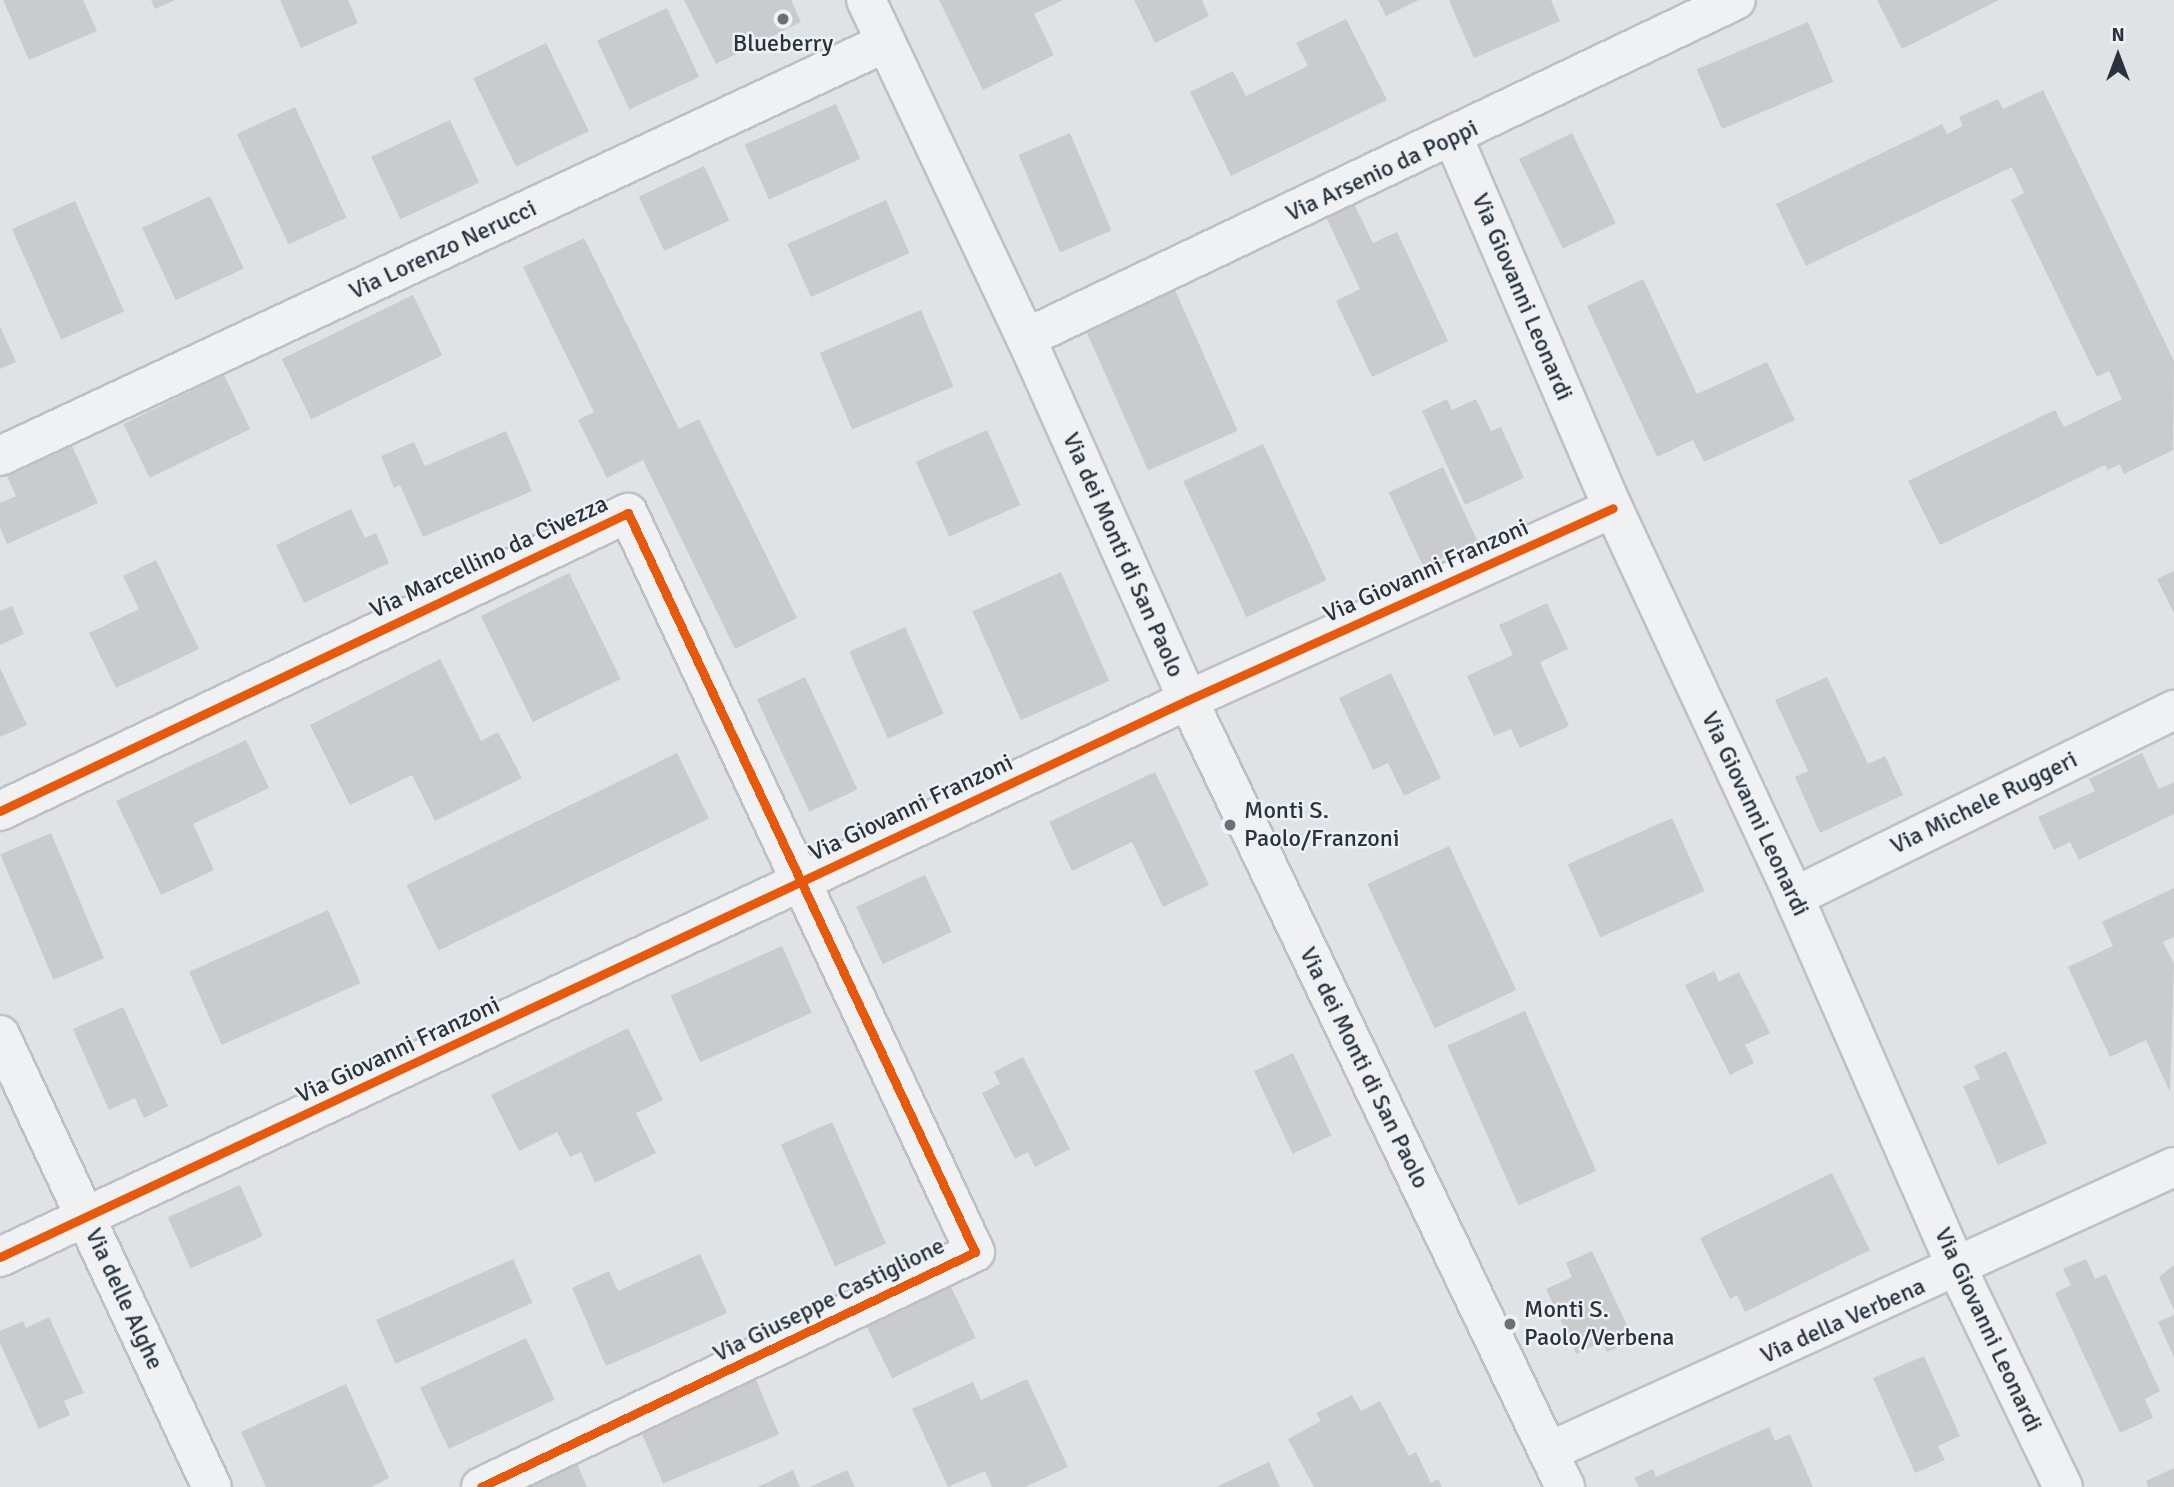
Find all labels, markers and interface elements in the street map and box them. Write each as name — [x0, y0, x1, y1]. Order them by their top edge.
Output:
marker: Blueberry — [775, 11, 791, 27]
north arrow — [2083, 21, 2153, 91]
text: N — [2111, 23, 2125, 47]
place label: Blueberry — [733, 30, 833, 58]
street label: Via Arsenio da Poppi — [1281, 114, 1483, 228]
street label: Via Giovanni Leonardi — [1465, 189, 1579, 405]
street label: Via Lorenzo Nerucci — [345, 194, 541, 306]
street label: Via dei Monti di San Paolo — [1056, 428, 1190, 682]
street label: Via Marcellino da Civezza — [366, 489, 612, 625]
street label: Via Giovanni Franzoni — [1319, 513, 1533, 629]
street label: Via Giovanni Leonardi — [1695, 707, 1815, 921]
street label: Via Michele Ruggeri — [1886, 745, 2082, 861]
street label: Via Giovanni Franzoni — [805, 748, 1017, 868]
place label: Monti S. Paolo/Franzoni — [1244, 797, 1399, 853]
marker: Monti S. Paolo/Franzoni — [1222, 817, 1238, 833]
street label: Via dei Monti di San Paolo — [1293, 943, 1435, 1193]
street label: Via Giovanni Franzoni — [292, 990, 504, 1110]
street label: Via Giovanni Leonardi — [1928, 1223, 2048, 1437]
street label: Via delle Alghe — [79, 1224, 169, 1374]
street label: Via Giuseppe Castiglione — [709, 1231, 949, 1369]
street label: Via della Verbena — [1756, 1272, 1930, 1370]
place label: Monti S. Paolo/Verbena — [1524, 1296, 1674, 1352]
marker: Monti S. Paolo/Verbena — [1502, 1316, 1518, 1332]

